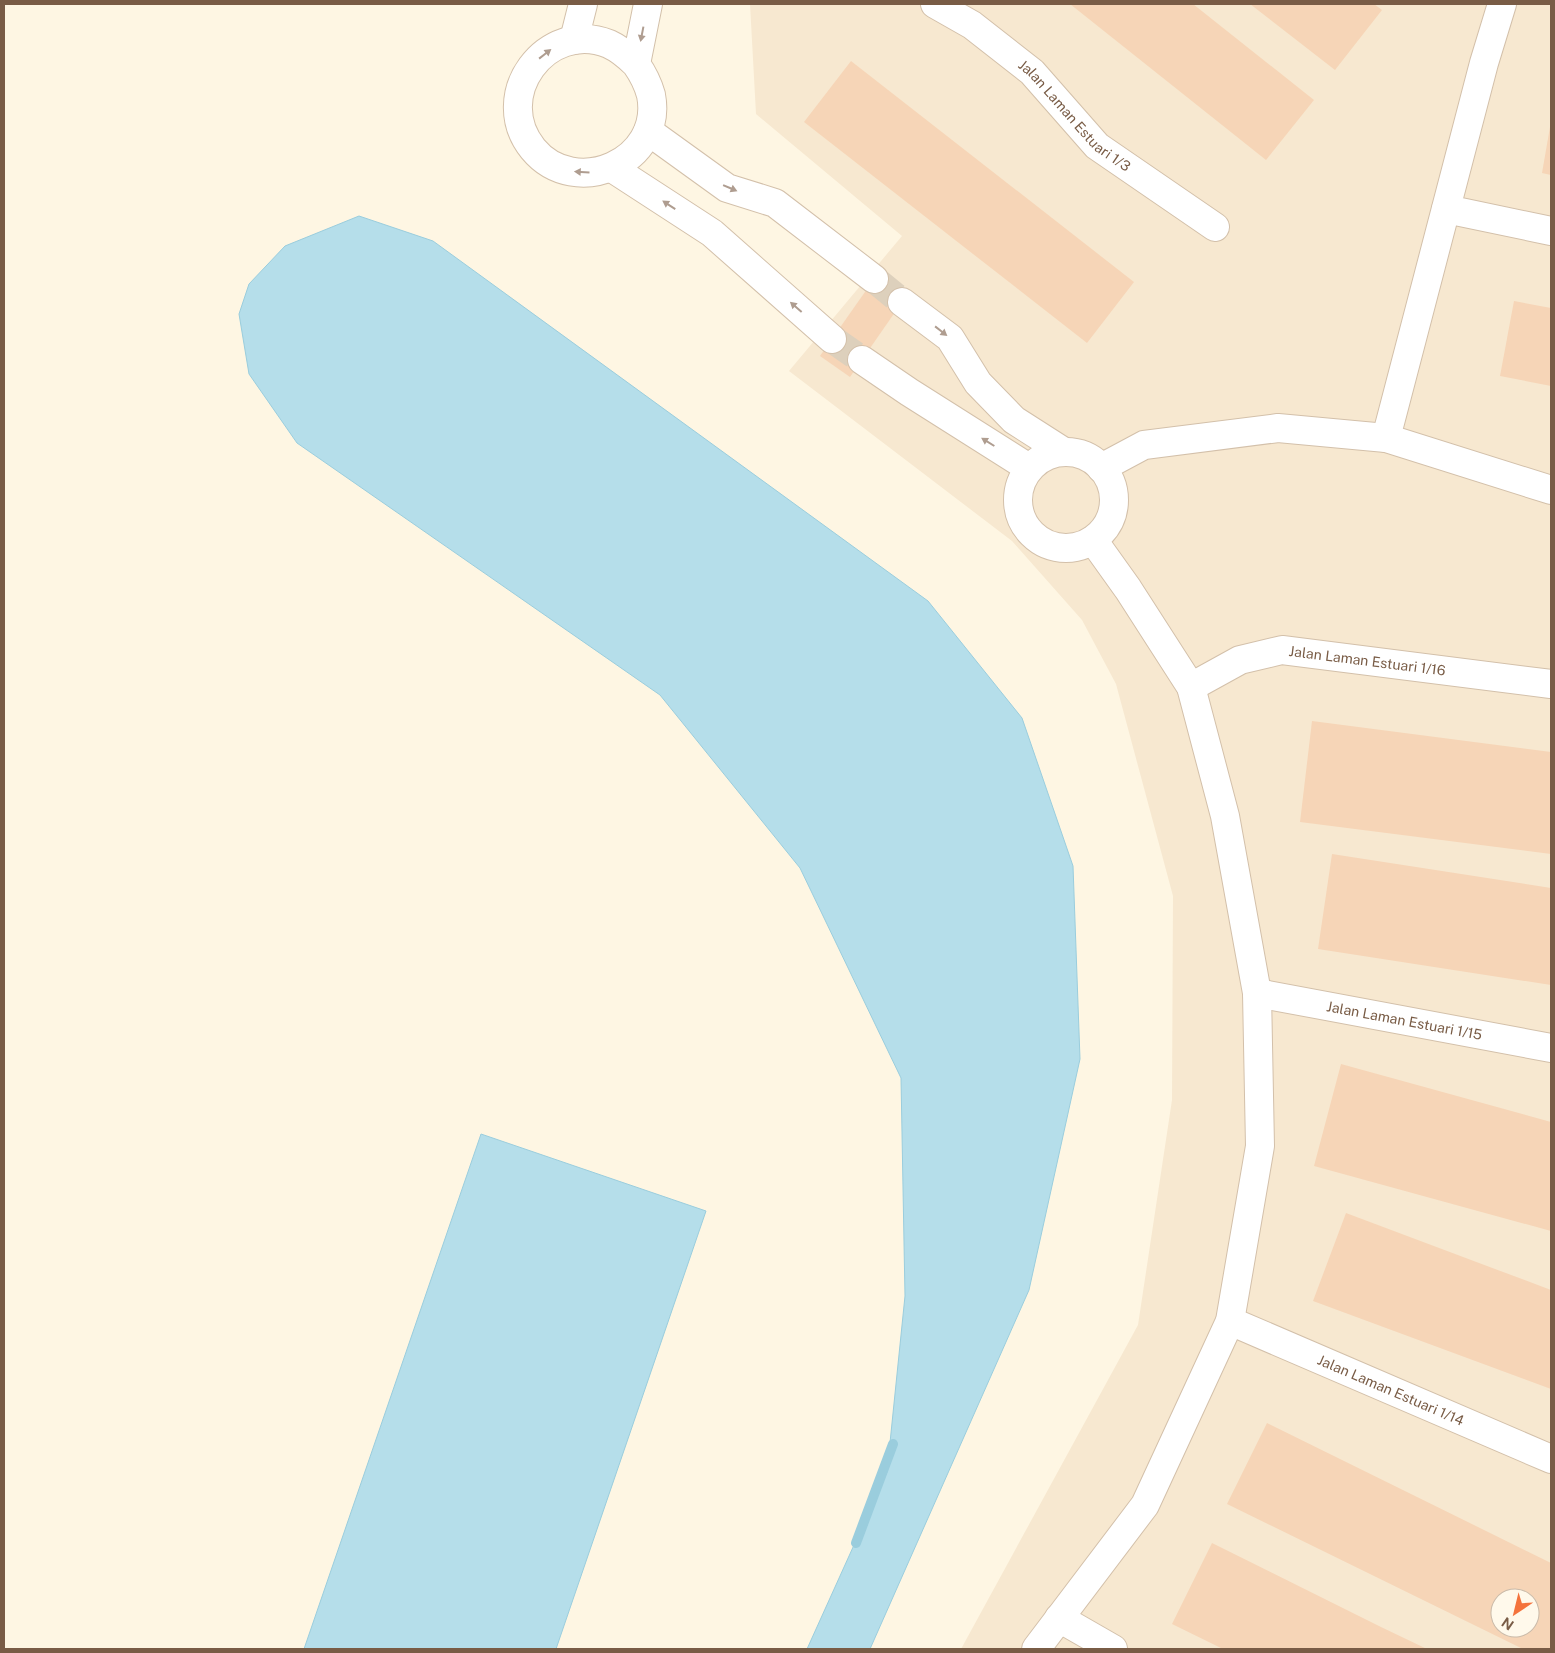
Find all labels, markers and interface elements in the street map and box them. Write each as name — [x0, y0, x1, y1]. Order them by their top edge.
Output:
one-way arrow — [638, 27, 646, 43]
one-way arrow — [538, 49, 551, 60]
street label: Jalan Laman Estuari 1/3 — [1015, 57, 1134, 175]
one-way arrow — [573, 168, 589, 176]
one-way arrow — [723, 185, 737, 193]
one-way arrow — [663, 200, 676, 210]
one-way arrow — [789, 301, 802, 312]
one-way arrow — [934, 326, 947, 337]
one-way arrow — [981, 437, 995, 446]
street label: Jalan Laman Estuari 1/16 — [1288, 643, 1447, 679]
street label: Jalan Laman Estuari 1/15 — [1325, 998, 1484, 1043]
street label: Jalan Laman Estuari 1/14 — [1315, 1352, 1467, 1429]
north arrow — [1490, 1588, 1540, 1638]
text: N — [1498, 1614, 1517, 1633]

